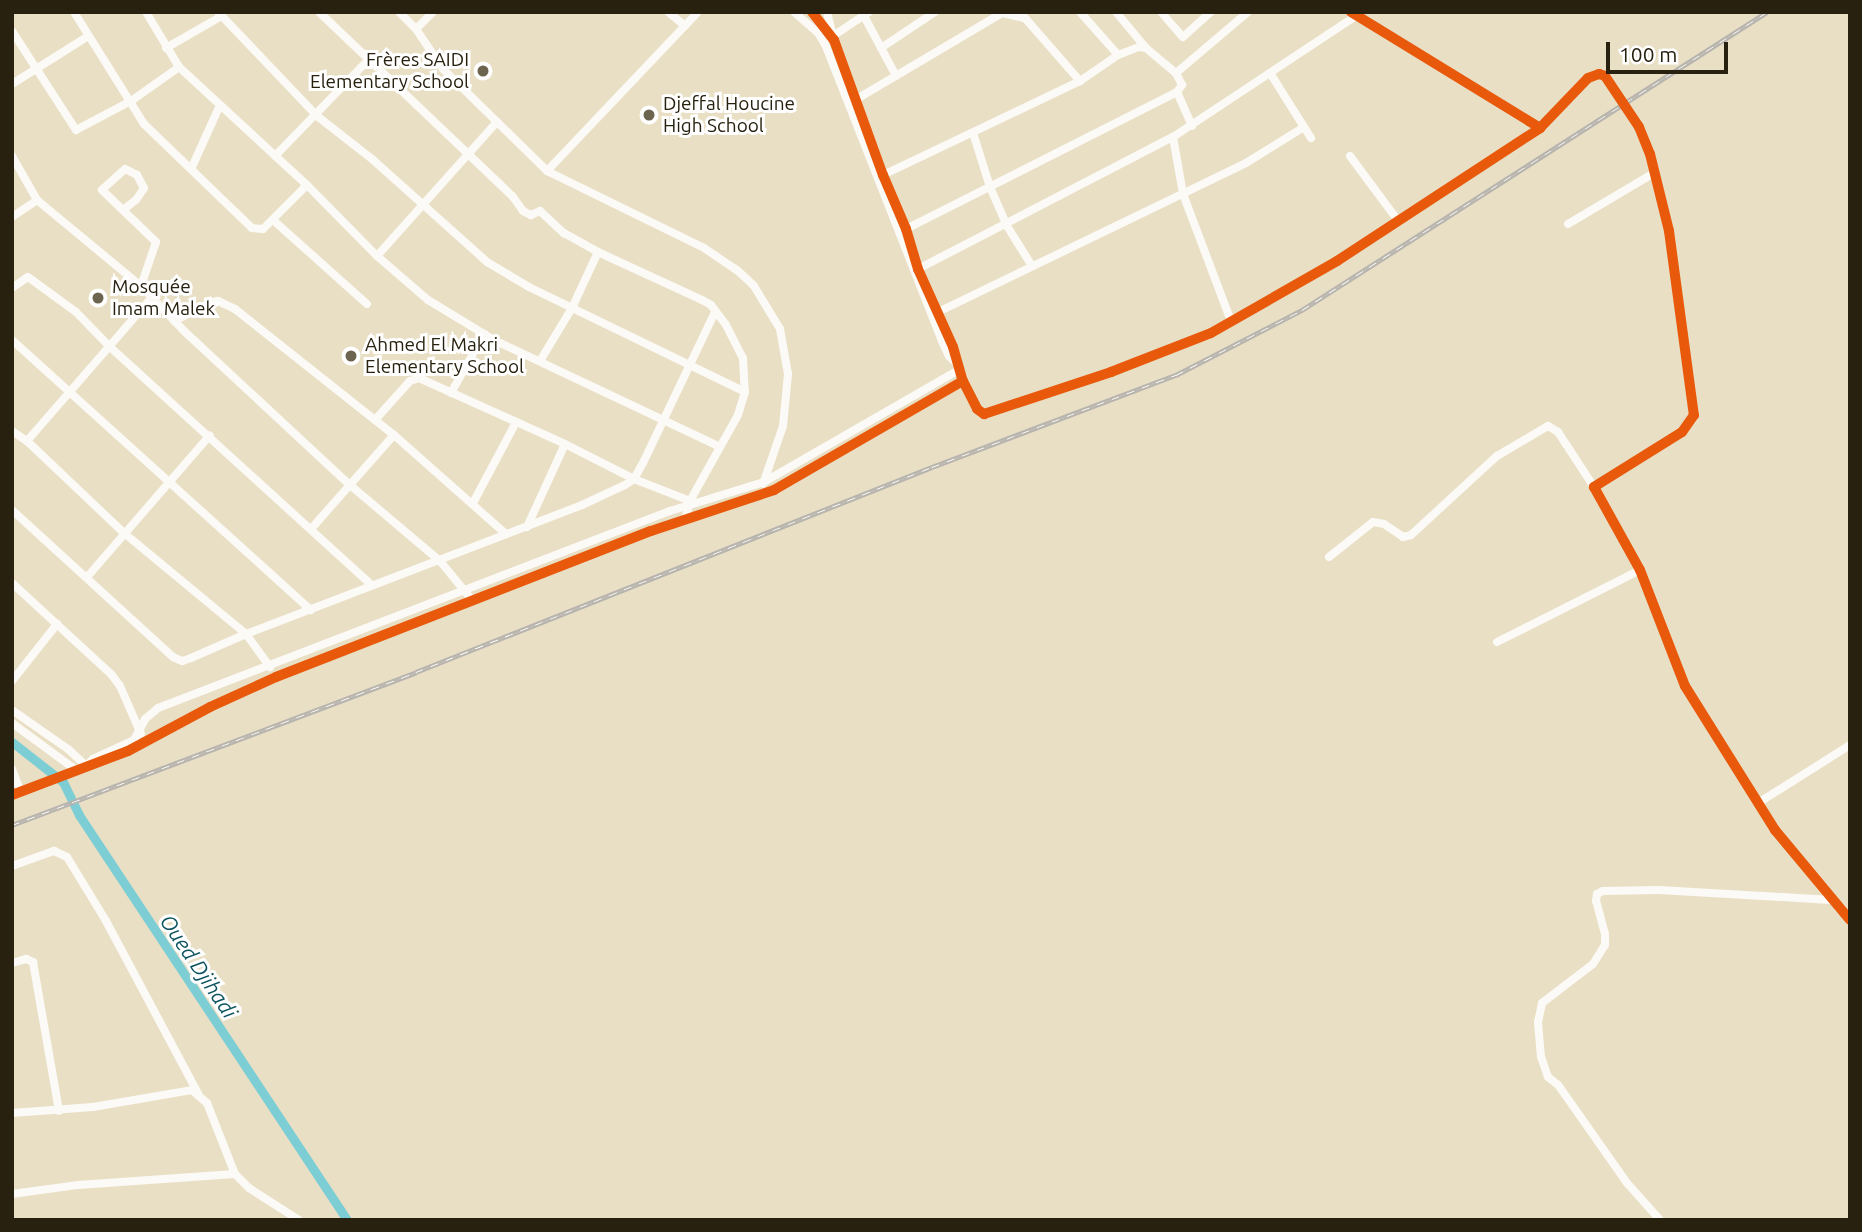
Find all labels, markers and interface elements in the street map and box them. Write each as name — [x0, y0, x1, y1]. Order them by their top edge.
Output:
scale bar — [1610, 28, 1732, 72]
text: 100 m — [1619, 42, 1677, 66]
place label: Frères SAIDI Elementary School — [310, 49, 469, 93]
marker: Frères SAIDI Elementary School — [475, 63, 491, 79]
place label: Djeffal Houcine High School — [663, 93, 795, 137]
marker: Djeffal Houcine High School — [641, 107, 657, 123]
place label: Mosquée Imam Malek — [112, 276, 215, 320]
marker: Mosquée Imam Malek — [90, 290, 106, 306]
place label: Ahmed El Makri Elementary School — [365, 334, 524, 378]
marker: Ahmed El Makri Elementary School — [343, 348, 359, 364]
water label: Oued Djihadi — [155, 909, 243, 1023]

